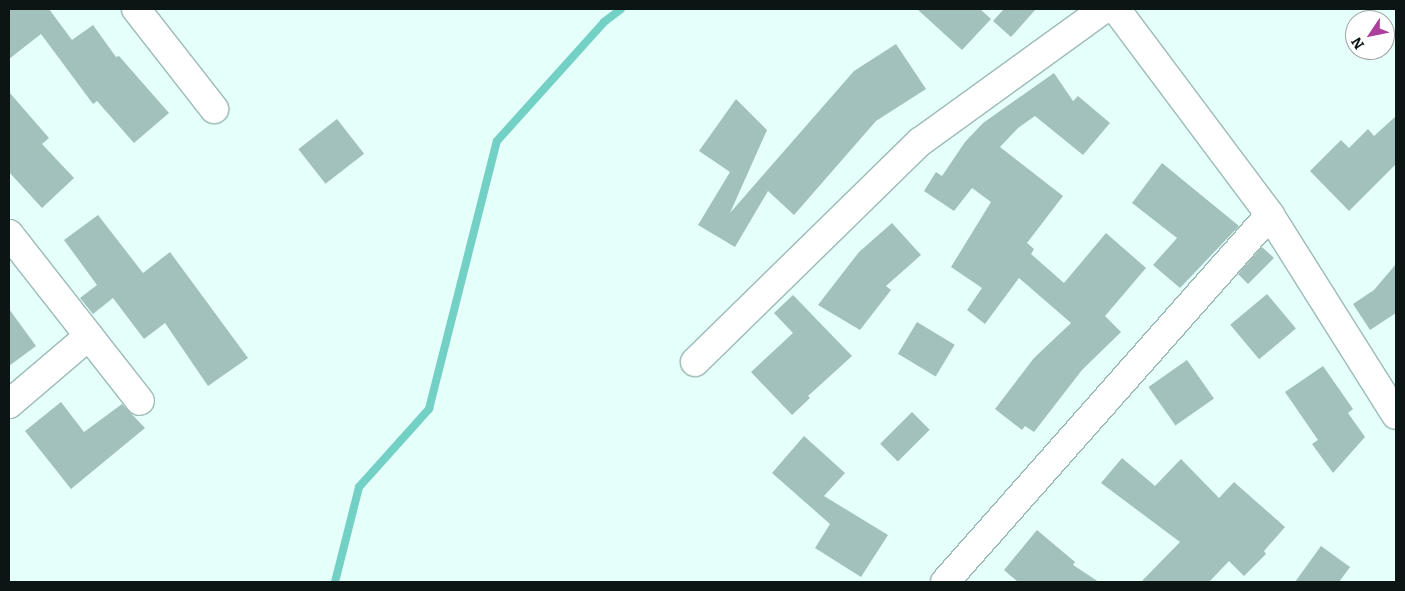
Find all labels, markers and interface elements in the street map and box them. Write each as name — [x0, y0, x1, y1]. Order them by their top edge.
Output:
north arrow — [1345, 10, 1395, 60]
text: N — [1348, 34, 1368, 52]

